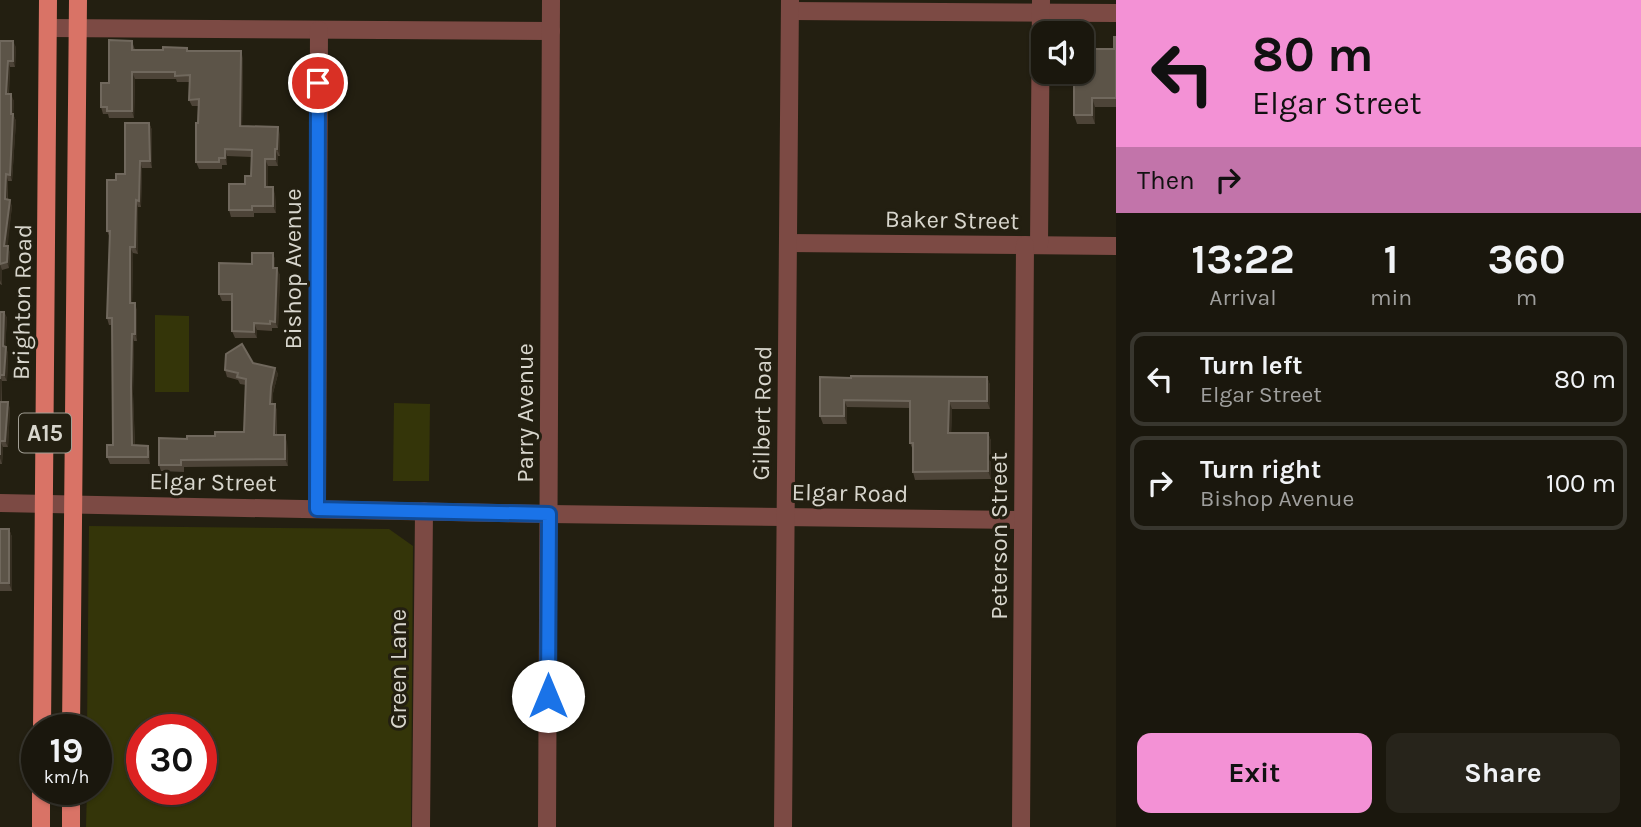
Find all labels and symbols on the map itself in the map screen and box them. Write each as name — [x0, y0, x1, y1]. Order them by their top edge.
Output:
pin — [288, 53, 348, 113]
street label: Bishop Avenue — [279, 189, 307, 350]
street label: Baker Street — [885, 205, 1019, 235]
street label: Brighton Road — [7, 224, 37, 380]
street label: Parry Avenue — [511, 343, 539, 483]
street label: Gilbert Road — [747, 346, 777, 480]
road number: A15 — [19, 414, 71, 452]
street label: Peterson Street — [985, 452, 1013, 620]
street label: Elgar Street — [149, 467, 277, 497]
street label: Elgar Road — [791, 478, 909, 508]
street label: Green Lane — [384, 609, 412, 729]
position arrow — [511, 659, 585, 733]
speed limit sign: 30 — [126, 714, 217, 805]

